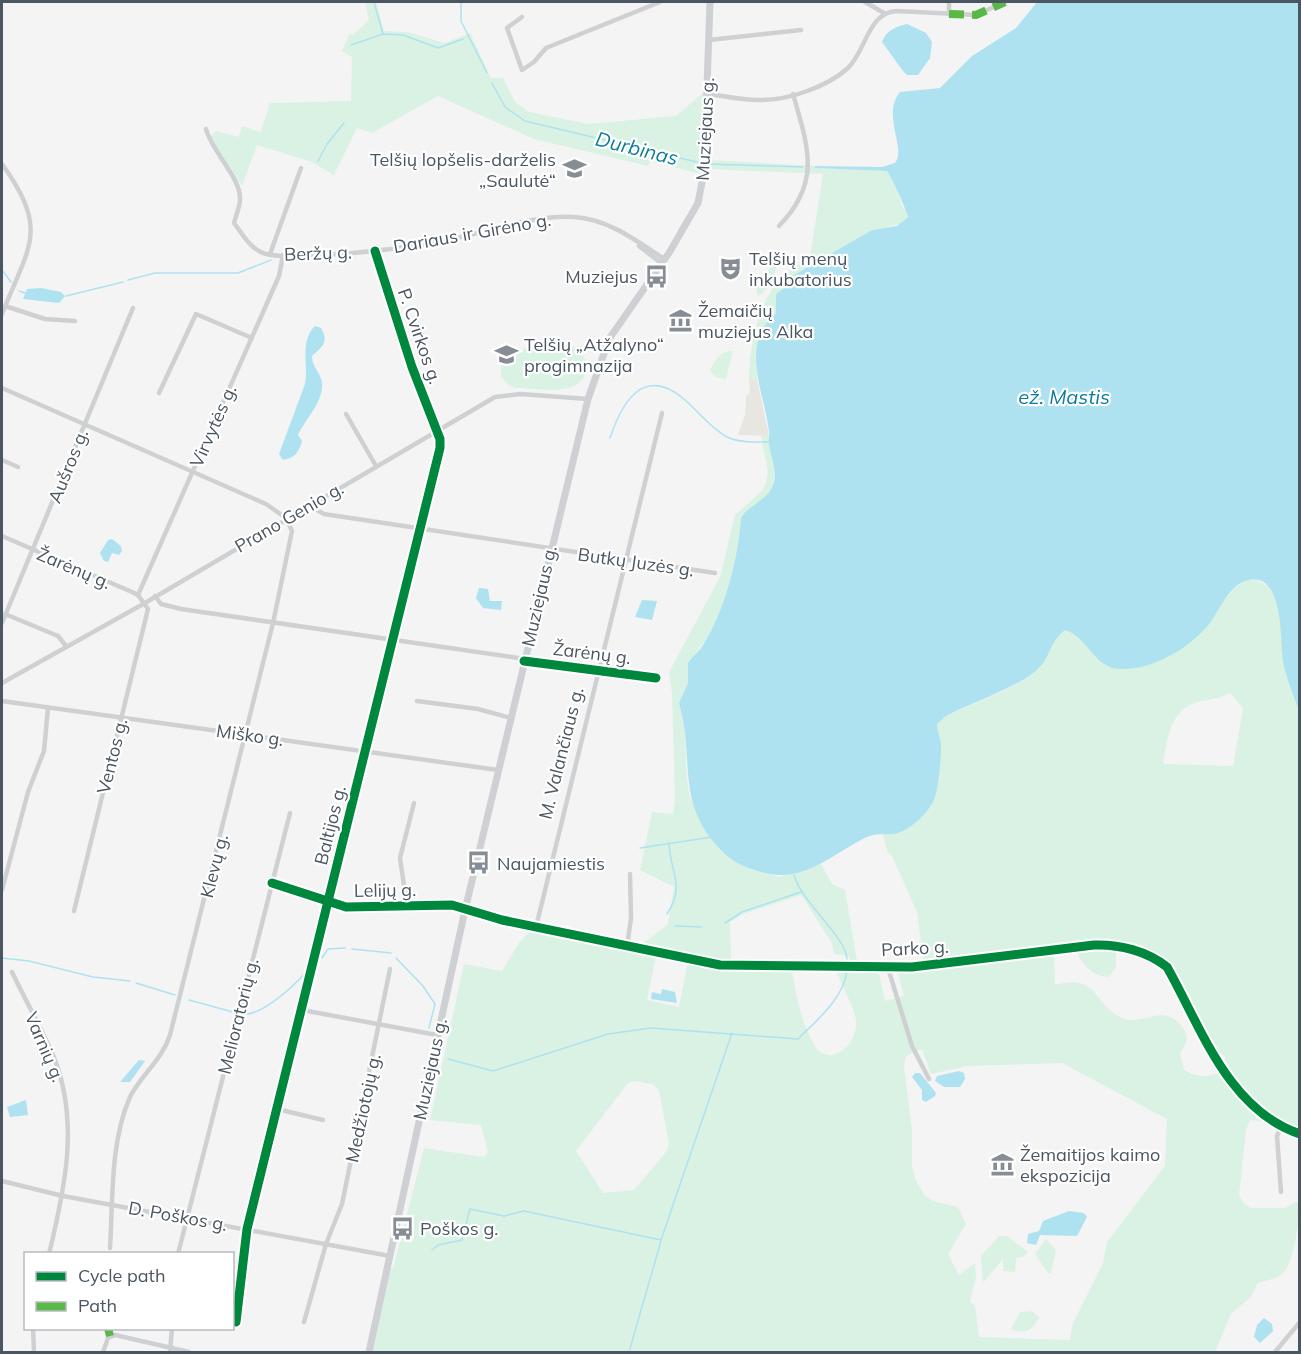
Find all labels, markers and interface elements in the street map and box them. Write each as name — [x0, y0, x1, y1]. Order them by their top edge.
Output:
street label: Muziejaus g. — [691, 77, 719, 181]
water label: Durbinas — [593, 126, 681, 170]
place label: Telšių lopšelis-darželis „Saulutė“ — [370, 148, 556, 192]
school or university icon: Telšių lopšelis-darželis „Saulutė“ — [561, 156, 587, 182]
street label: Dariaus ir Girėno g. — [391, 208, 553, 258]
street label: Beržų g. — [284, 240, 352, 266]
place label: Telšių menų inkubatorius — [749, 247, 852, 291]
theatre icon: Telšių menų inkubatorius — [718, 255, 744, 281]
bus stop icon: Muziejus — [643, 263, 669, 289]
place label: Muziejus — [565, 265, 638, 288]
street label: P. Cvirkos g. — [393, 285, 447, 387]
place label: Žemaičių muziejus Alka — [698, 299, 813, 343]
museum icon: Žemaičių muziejus Alka — [667, 307, 693, 333]
place label: Telšių „Atžalyno“ progimnazija — [524, 333, 664, 377]
school or university icon: Telšių „Atžalyno“ progimnazija — [493, 341, 519, 367]
street label: Virvytės g. — [185, 381, 241, 471]
water label: ež. Mastis — [1018, 384, 1110, 409]
street label: Aušros g. — [43, 426, 93, 506]
street label: Prano Genio g. — [230, 477, 348, 557]
street label: Žarėnų g. — [34, 542, 114, 594]
street label: Butkų Juzės g. — [576, 542, 696, 582]
street label: Muziejaus g. — [516, 543, 562, 649]
street label: Žarėnų g. — [552, 637, 632, 669]
street label: M. Valančiaus g. — [533, 685, 589, 821]
street label: Ventos g. — [92, 716, 132, 796]
street label: Miško g. — [215, 719, 285, 751]
street label: Baltijos g. — [309, 783, 351, 867]
street label: Klevų g. — [195, 832, 233, 900]
bus stop icon: Naujamiestis — [466, 850, 492, 876]
place label: Naujamiestis — [497, 852, 605, 875]
street label: Lelijų g. — [354, 878, 416, 902]
street label: Parko g. — [881, 935, 949, 961]
street label: Melioratorių g. — [212, 956, 264, 1076]
street label: Varnių g. — [20, 1009, 70, 1085]
street label: Muziejaus g. — [408, 1016, 452, 1122]
street label: Medžiotojų g. — [340, 1051, 386, 1165]
place label: Žemaitijos kaimo ekspozicija — [1020, 1143, 1160, 1187]
museum icon: Žemaitijos kaimo ekspozicija — [989, 1151, 1015, 1177]
street label: D. Poškos g. — [127, 1196, 229, 1236]
bus stop icon: Poškos g. — [389, 1215, 415, 1241]
place label: Poškos g. — [420, 1217, 498, 1240]
legend — [24, 1252, 234, 1330]
text: Cycle path — [78, 1264, 165, 1287]
text: Path — [78, 1294, 117, 1317]

